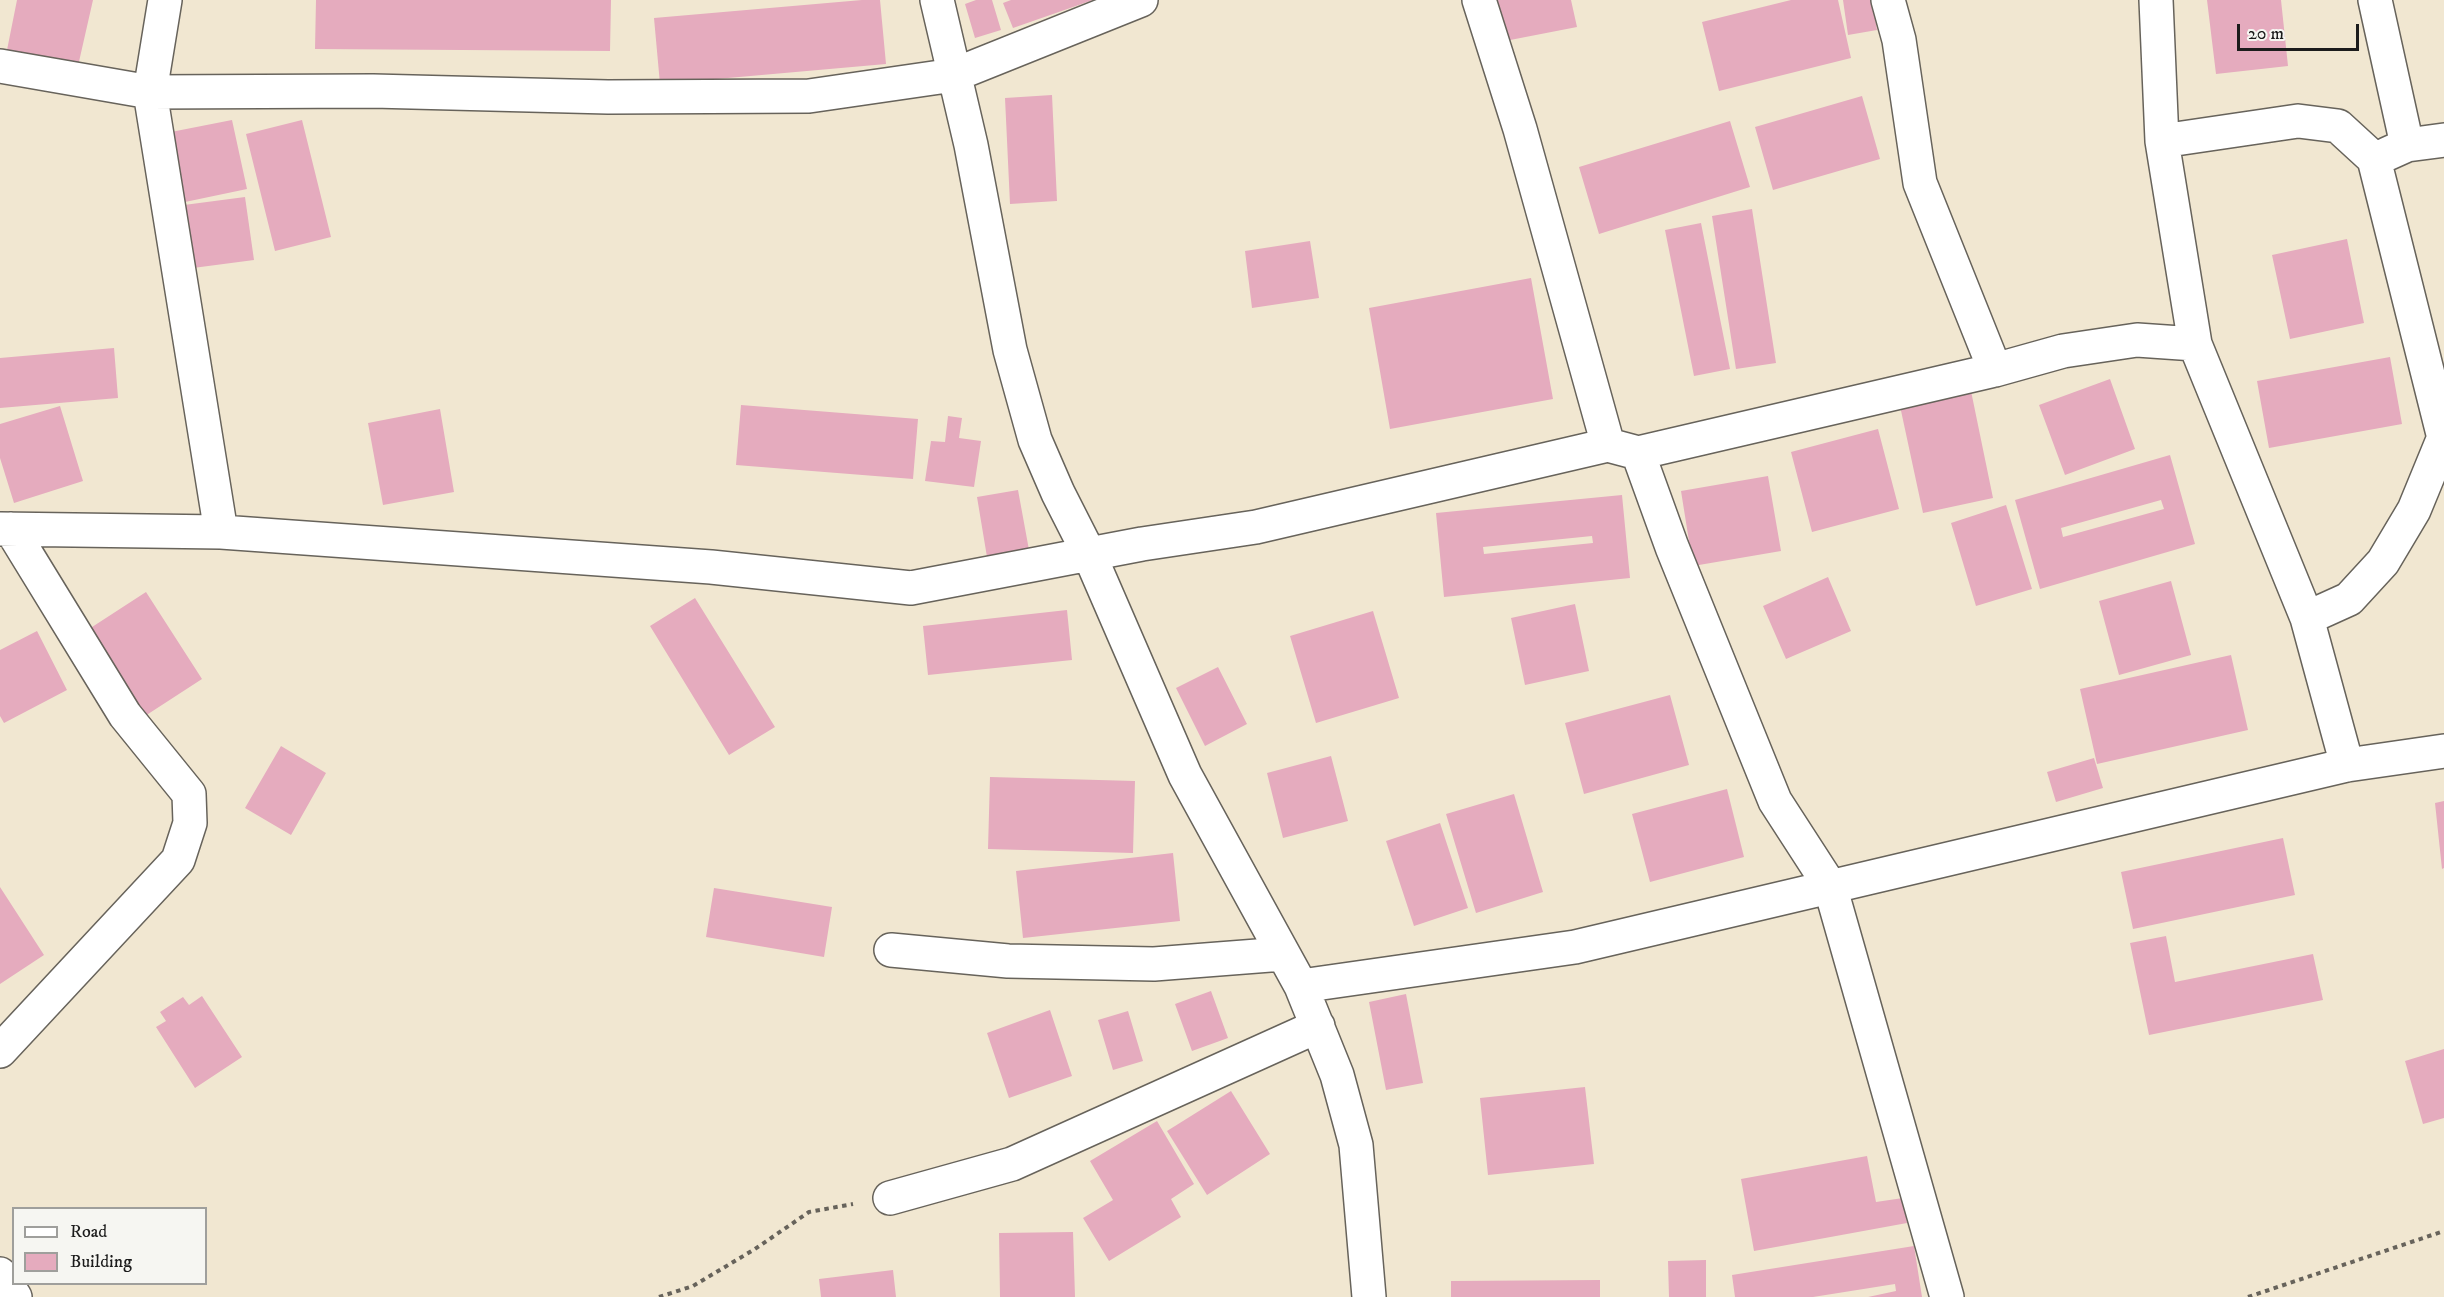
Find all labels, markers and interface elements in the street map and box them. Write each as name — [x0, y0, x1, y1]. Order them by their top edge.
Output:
scale bar — [2240, 12, 2362, 50]
text: 20 m — [2248, 23, 2284, 45]
legend — [12, 1207, 207, 1285]
text: Road — [70, 1221, 107, 1243]
text: Building — [70, 1251, 132, 1273]

